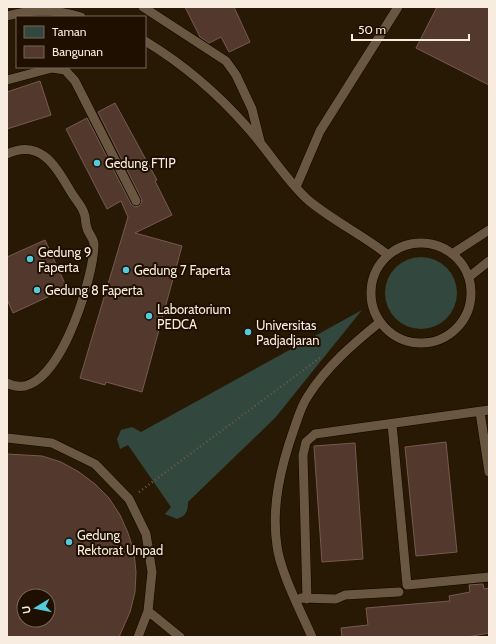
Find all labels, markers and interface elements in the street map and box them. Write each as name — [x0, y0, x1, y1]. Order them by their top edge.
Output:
legend — [16, 16, 146, 68]
scale bar — [352, 16, 469, 42]
text: 50 m — [358, 22, 386, 37]
text: Taman — [52, 24, 87, 39]
text: Bangunan — [52, 44, 103, 59]
place label: Gedung FTIP — [105, 155, 176, 171]
marker: Gedung FTIP — [92, 158, 102, 168]
place label: Gedung 9 Faperta — [38, 244, 91, 275]
marker: Gedung 9 Faperta — [25, 254, 35, 264]
place label: Gedung 7 Faperta — [134, 262, 231, 278]
marker: Gedung 7 Faperta — [121, 265, 131, 275]
place label: Gedung 8 Faperta — [45, 282, 144, 298]
marker: Gedung 8 Faperta — [32, 285, 42, 295]
place label: Laboratorium PEDCA — [157, 301, 231, 332]
marker: Laboratorium PEDCA — [144, 311, 154, 321]
place label: Universitas Padjadjaran — [256, 317, 319, 349]
marker: Universitas Padjadjaran — [243, 327, 253, 337]
place label: Gedung Rektorat Unpad — [77, 527, 163, 558]
marker: Gedung Rektorat Unpad — [64, 537, 74, 547]
north arrow — [16, 588, 56, 628]
text: U — [19, 605, 34, 615]

